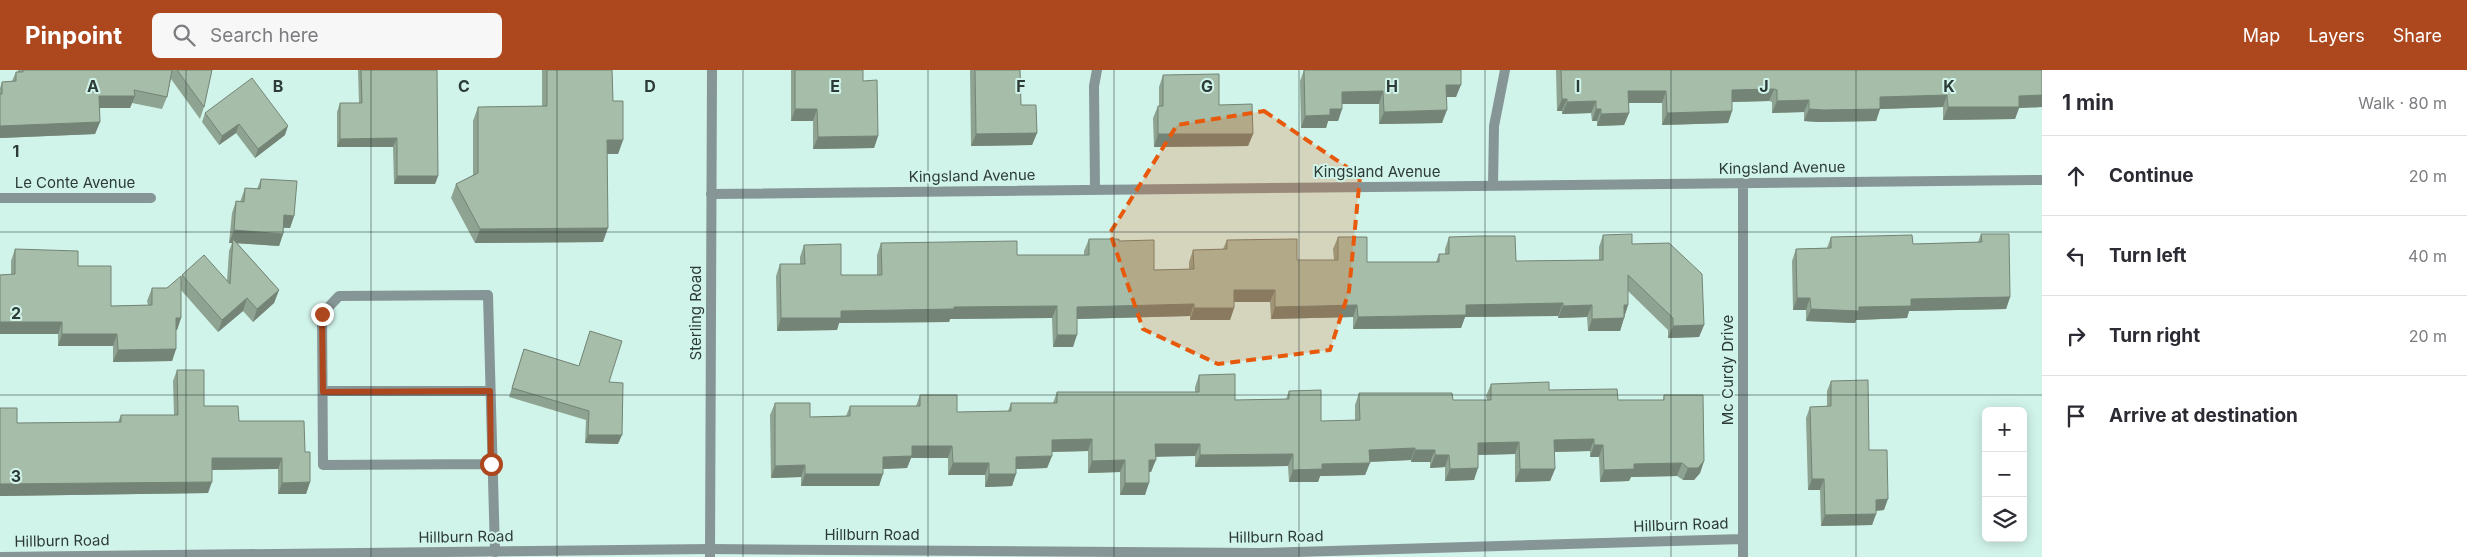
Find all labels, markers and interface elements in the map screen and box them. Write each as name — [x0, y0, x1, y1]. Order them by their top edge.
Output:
search box — [152, 13, 502, 58]
text: Pinpoint — [25, 21, 122, 50]
icon: search — [170, 21, 198, 49]
text: Search here — [210, 24, 319, 47]
text: Map — [2243, 25, 2280, 46]
text: Layers — [2308, 25, 2365, 46]
text: Share — [2393, 25, 2442, 46]
text: A — [87, 76, 99, 96]
text: B — [273, 76, 283, 96]
text: C — [458, 76, 470, 96]
text: D — [644, 76, 656, 96]
text: E — [830, 76, 840, 96]
text: F — [1016, 76, 1026, 96]
text: G — [1201, 76, 1213, 96]
text: H — [1386, 76, 1398, 96]
text: I — [1576, 76, 1580, 96]
text: J — [1759, 76, 1769, 96]
text: K — [1943, 76, 1955, 96]
text: 1 min — [2062, 90, 2114, 115]
text: Walk · 80 m — [2358, 93, 2447, 113]
text: 1 — [13, 141, 19, 161]
street label: Kingsland Avenue — [1718, 157, 1846, 178]
street label: Kingsland Avenue — [1314, 162, 1440, 181]
icon: ahead — [2062, 162, 2090, 190]
text: Continue — [2109, 164, 2194, 187]
street label: Kingsland Avenue — [908, 165, 1036, 186]
text: 20 m — [2409, 166, 2447, 186]
street label: Le Conte Avenue — [15, 173, 135, 192]
icon: left — [2062, 242, 2090, 270]
text: Turn left — [2109, 244, 2187, 267]
text: 40 m — [2408, 246, 2447, 266]
street label: Sterling Road — [686, 266, 705, 360]
text: 2 — [11, 303, 21, 323]
route end — [311, 303, 334, 326]
street label: Mc Curdy Drive — [1718, 315, 1737, 425]
icon: right — [2062, 322, 2090, 350]
text: Turn right — [2109, 324, 2200, 347]
text: 20 m — [2409, 326, 2447, 346]
icon: arrive — [2062, 402, 2090, 430]
text: Arrive at destination — [2109, 404, 2298, 427]
map controls — [1982, 407, 2027, 542]
button: + — [1982, 407, 2027, 452]
button: − — [1982, 452, 2027, 497]
route start — [480, 453, 503, 476]
text: 3 — [11, 466, 21, 486]
button: layers — [1982, 497, 2027, 542]
street label: Hillburn Road — [1633, 513, 1729, 536]
street label: Hillburn Road — [824, 525, 920, 544]
street label: Hillburn Road — [418, 526, 514, 547]
street label: Hillburn Road — [1228, 526, 1324, 547]
street label: Hillburn Road — [14, 530, 110, 551]

